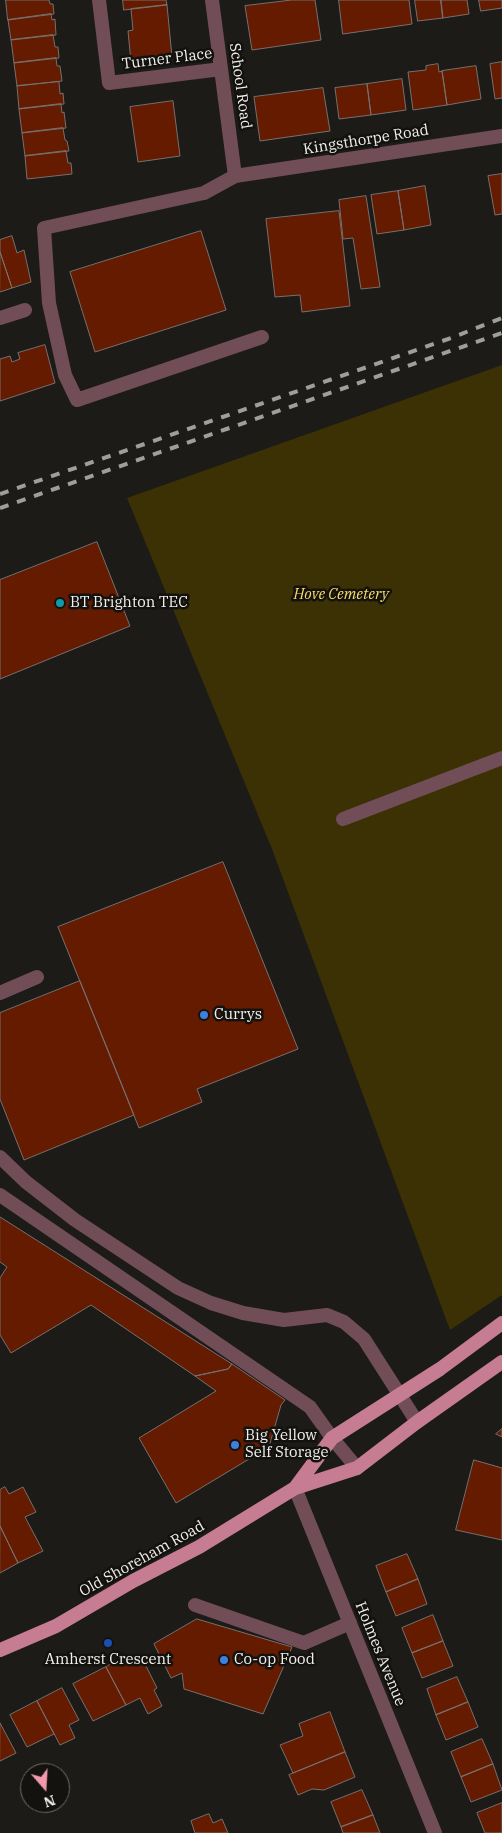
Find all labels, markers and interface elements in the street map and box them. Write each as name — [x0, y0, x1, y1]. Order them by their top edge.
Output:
street label: School Road — [225, 42, 255, 130]
street label: Turner Place — [121, 45, 213, 73]
street label: Kingsthorpe Road — [302, 121, 430, 159]
park label: Hove Cemetery — [293, 586, 389, 604]
place label: BT Brighton TEC — [70, 594, 188, 612]
marker: BT Brighton TEC — [54, 597, 66, 609]
place label: Currys — [214, 1006, 262, 1024]
marker: Currys — [198, 1009, 210, 1021]
place label: Big Yellow Self Storage — [245, 1427, 328, 1462]
marker: Big Yellow Self Storage — [229, 1439, 241, 1451]
street label: Old Shoreham Road — [76, 1517, 208, 1601]
street label: Holmes Avenue — [351, 1599, 409, 1709]
marker: Amherst Crescent — [102, 1637, 114, 1649]
place label: Amherst Crescent — [45, 1651, 171, 1669]
place label: Co-op Food — [234, 1651, 315, 1669]
marker: Co-op Food — [218, 1654, 230, 1666]
north arrow — [20, 1763, 70, 1813]
text: N — [41, 1791, 58, 1812]

